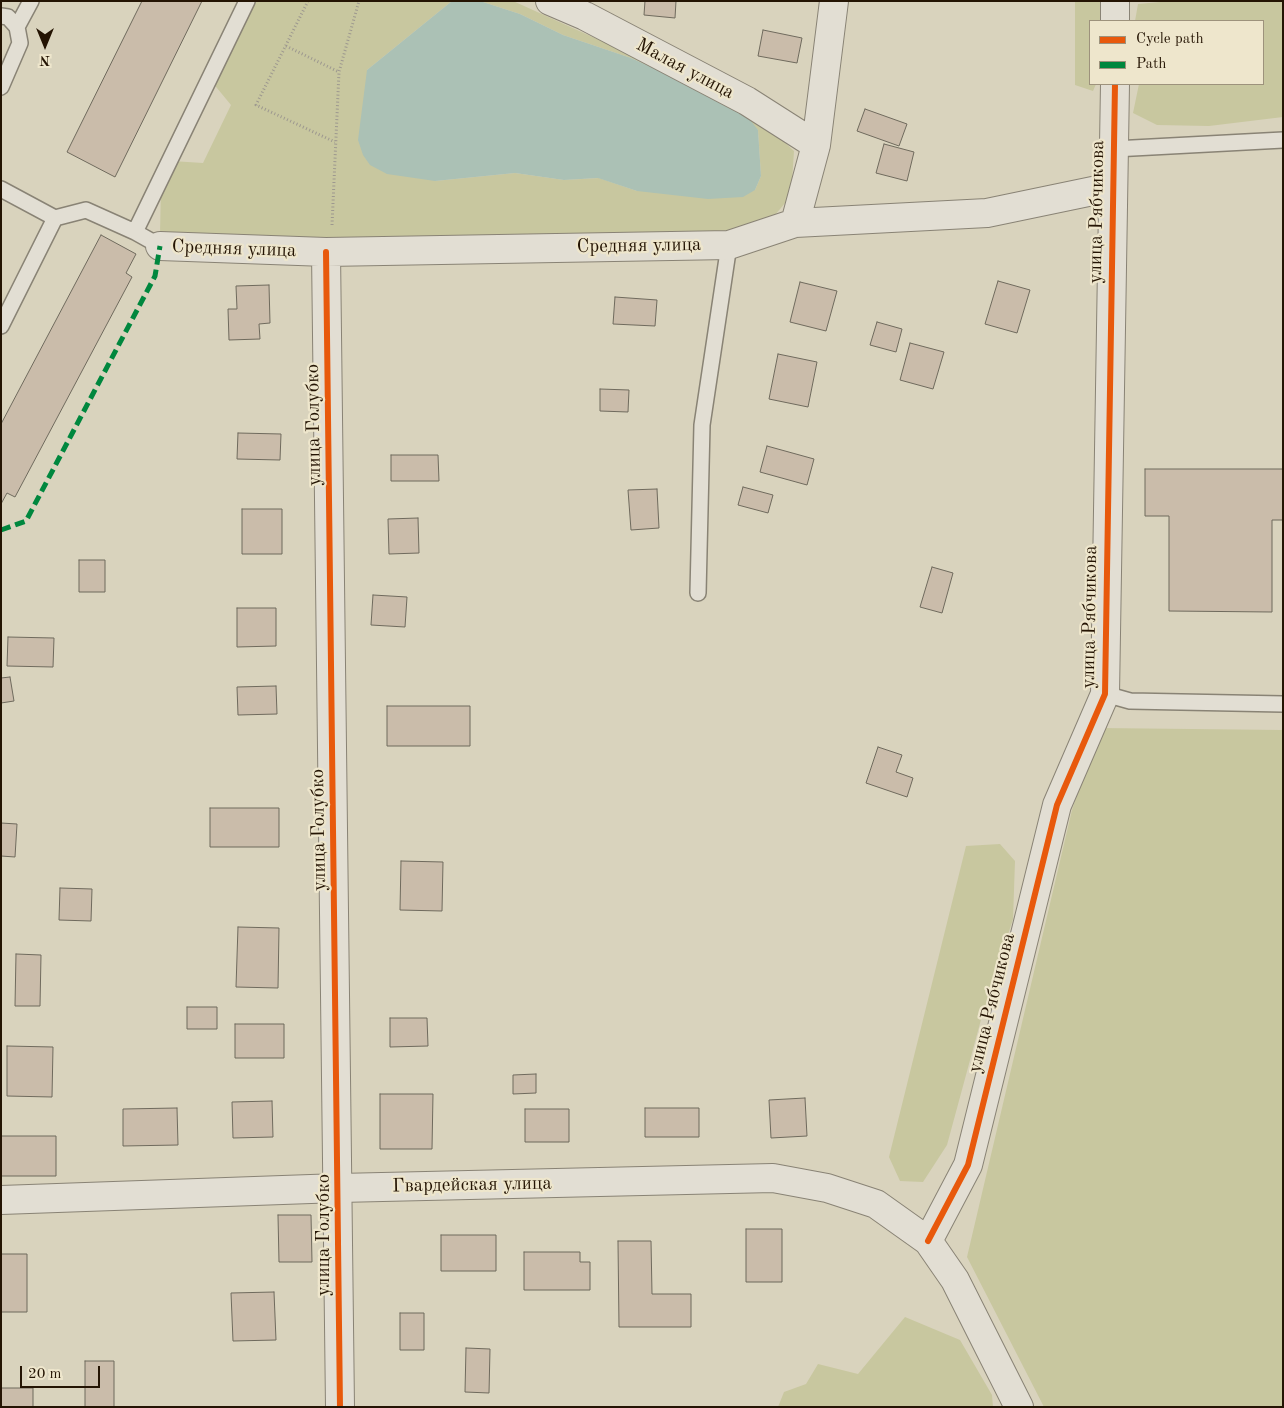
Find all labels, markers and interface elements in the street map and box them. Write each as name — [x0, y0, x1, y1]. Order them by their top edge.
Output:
north arrow — [20, 20, 70, 70]
legend — [1089, 20, 1264, 85]
text: Cycle path — [1136, 32, 1204, 47]
street label: Малая улица — [632, 34, 738, 104]
text: N — [40, 53, 50, 67]
text: Path — [1136, 57, 1166, 72]
street label: улица Рябчикова — [1084, 140, 1110, 284]
street label: Средняя улица — [576, 234, 702, 258]
street label: Средняя улица — [171, 235, 297, 263]
street label: улица Голубко — [302, 364, 326, 486]
street label: улица Рябчикова — [1077, 545, 1103, 689]
street label: улица Голубко — [307, 769, 331, 891]
street label: улица Рябчикова — [964, 931, 1020, 1075]
street label: Гвардейская улица — [392, 1172, 552, 1198]
street label: улица Голубко — [313, 1174, 335, 1296]
scale bar — [22, 1356, 102, 1388]
text: 20 m — [28, 1367, 62, 1382]

